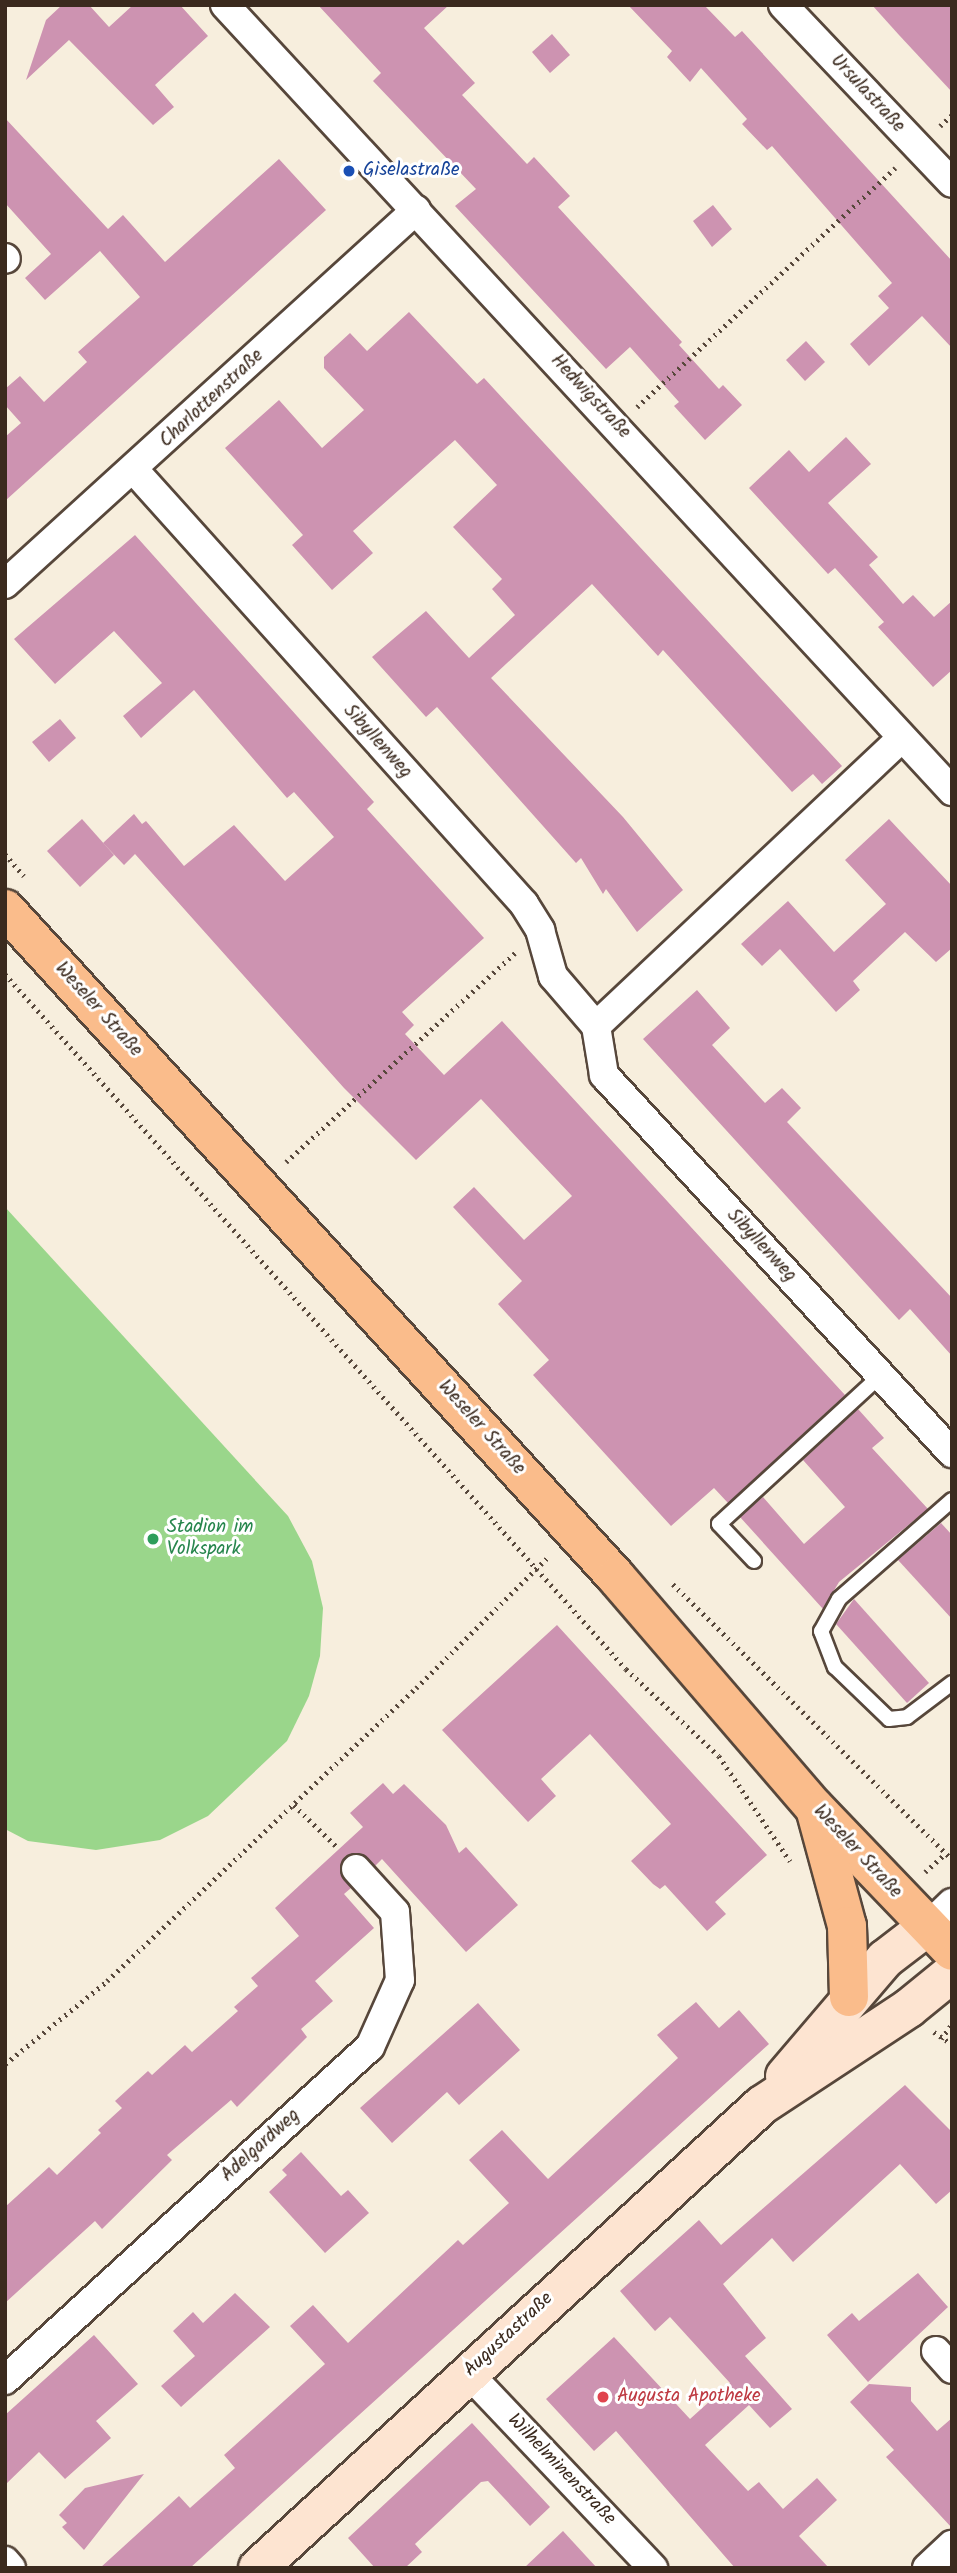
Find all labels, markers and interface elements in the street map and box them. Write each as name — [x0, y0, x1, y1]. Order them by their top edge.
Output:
street label: Ursulastraße — [825, 50, 909, 138]
place label: Giselastraße — [363, 160, 460, 182]
marker: Giselastraße — [341, 163, 357, 179]
street label: Charlottenstraße — [155, 345, 269, 453]
street label: Hedwigstraße — [545, 350, 635, 444]
street label: Sibyllenweg — [338, 700, 416, 784]
street label: Weseler Straße — [50, 958, 146, 1062]
street label: Sibyllenweg — [721, 1205, 801, 1287]
street label: Weseler Straße — [433, 1376, 529, 1480]
place label: Stadion im Volkspark — [167, 1517, 253, 1561]
marker: Stadion im Volkspark — [145, 1531, 161, 1547]
street label: Weseler Straße — [808, 1801, 906, 1903]
street label: Adelgardweg — [217, 2105, 305, 2187]
street label: Augustastraße — [460, 2288, 558, 2382]
place label: Augusta Apotheke — [617, 2386, 761, 2408]
marker: Augusta Apotheke — [595, 2389, 611, 2405]
street label: Wilhelminenstraße — [502, 2410, 620, 2530]

